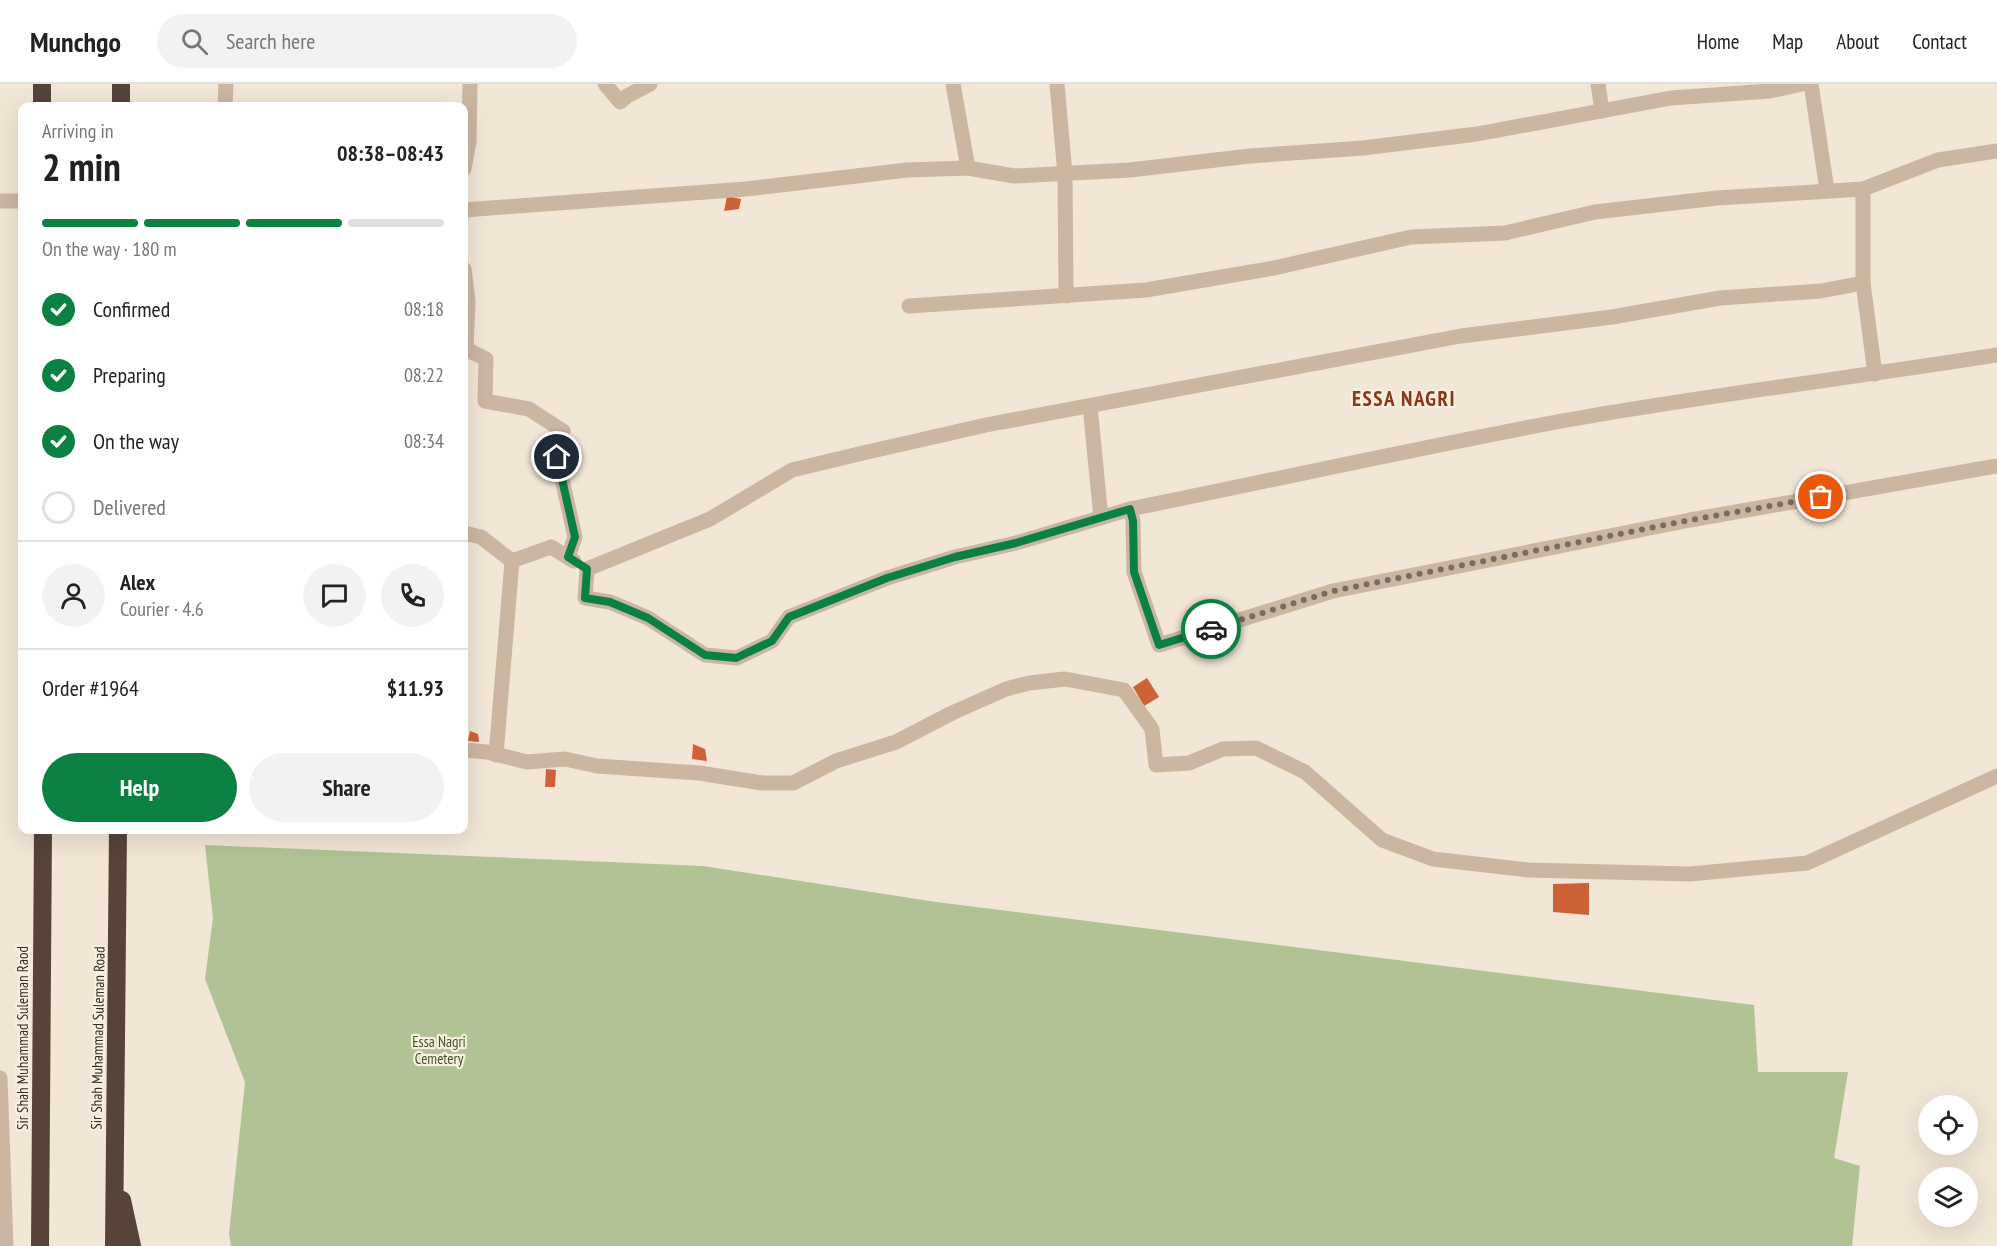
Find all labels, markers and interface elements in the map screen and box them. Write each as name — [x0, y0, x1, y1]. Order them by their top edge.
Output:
search box — [157, 14, 577, 68]
text: Munchgo — [30, 23, 121, 60]
icon: search — [178, 25, 211, 58]
text: Search here — [226, 27, 315, 55]
text: Home — [1697, 28, 1739, 55]
text: Map — [1772, 28, 1803, 55]
text: About — [1836, 28, 1879, 55]
text: Contact — [1912, 28, 1967, 55]
text: Arriving in — [42, 118, 114, 144]
text: 08:38–08:43 — [337, 139, 444, 167]
text: 2 min — [42, 141, 121, 192]
text: On the way · 180 m — [42, 236, 177, 262]
icon: check — [42, 293, 75, 326]
text: Confirmed — [93, 295, 170, 323]
text: 08:18 — [404, 296, 444, 322]
icon: check — [42, 359, 75, 392]
text: Preparing — [93, 361, 166, 389]
text: 08:22 — [404, 362, 444, 388]
district label: ESSA NAGRI — [1352, 385, 1456, 412]
icon: check — [42, 425, 75, 458]
text: On the way — [93, 427, 179, 455]
text: 08:34 — [404, 428, 444, 454]
pin — [531, 431, 582, 482]
icon: home — [540, 440, 573, 473]
pin — [1795, 471, 1846, 522]
icon: bag — [1804, 480, 1837, 513]
text: Delivered — [93, 493, 166, 521]
button: person — [42, 564, 105, 627]
button: chat — [303, 564, 366, 627]
button: phone — [381, 564, 444, 627]
text: Alex — [120, 568, 155, 596]
text: Courier · 4.6 — [120, 596, 204, 622]
courier — [1181, 599, 1241, 659]
icon: car — [1195, 613, 1228, 646]
text: Order #1964 — [42, 674, 139, 702]
text: $11.93 — [387, 674, 444, 702]
button: Help — [42, 753, 237, 822]
button: Share — [249, 753, 444, 822]
street label: Sir Shah Muhammad Suleman Raod — [13, 946, 32, 1130]
street label: Sir Shah Muhammad Suleman Road — [86, 946, 109, 1130]
park label: Essa Nagri Cemetery — [412, 1032, 466, 1068]
map controls — [1918, 1095, 1978, 1227]
button: locate — [1918, 1095, 1978, 1155]
button: layers — [1918, 1167, 1978, 1227]

